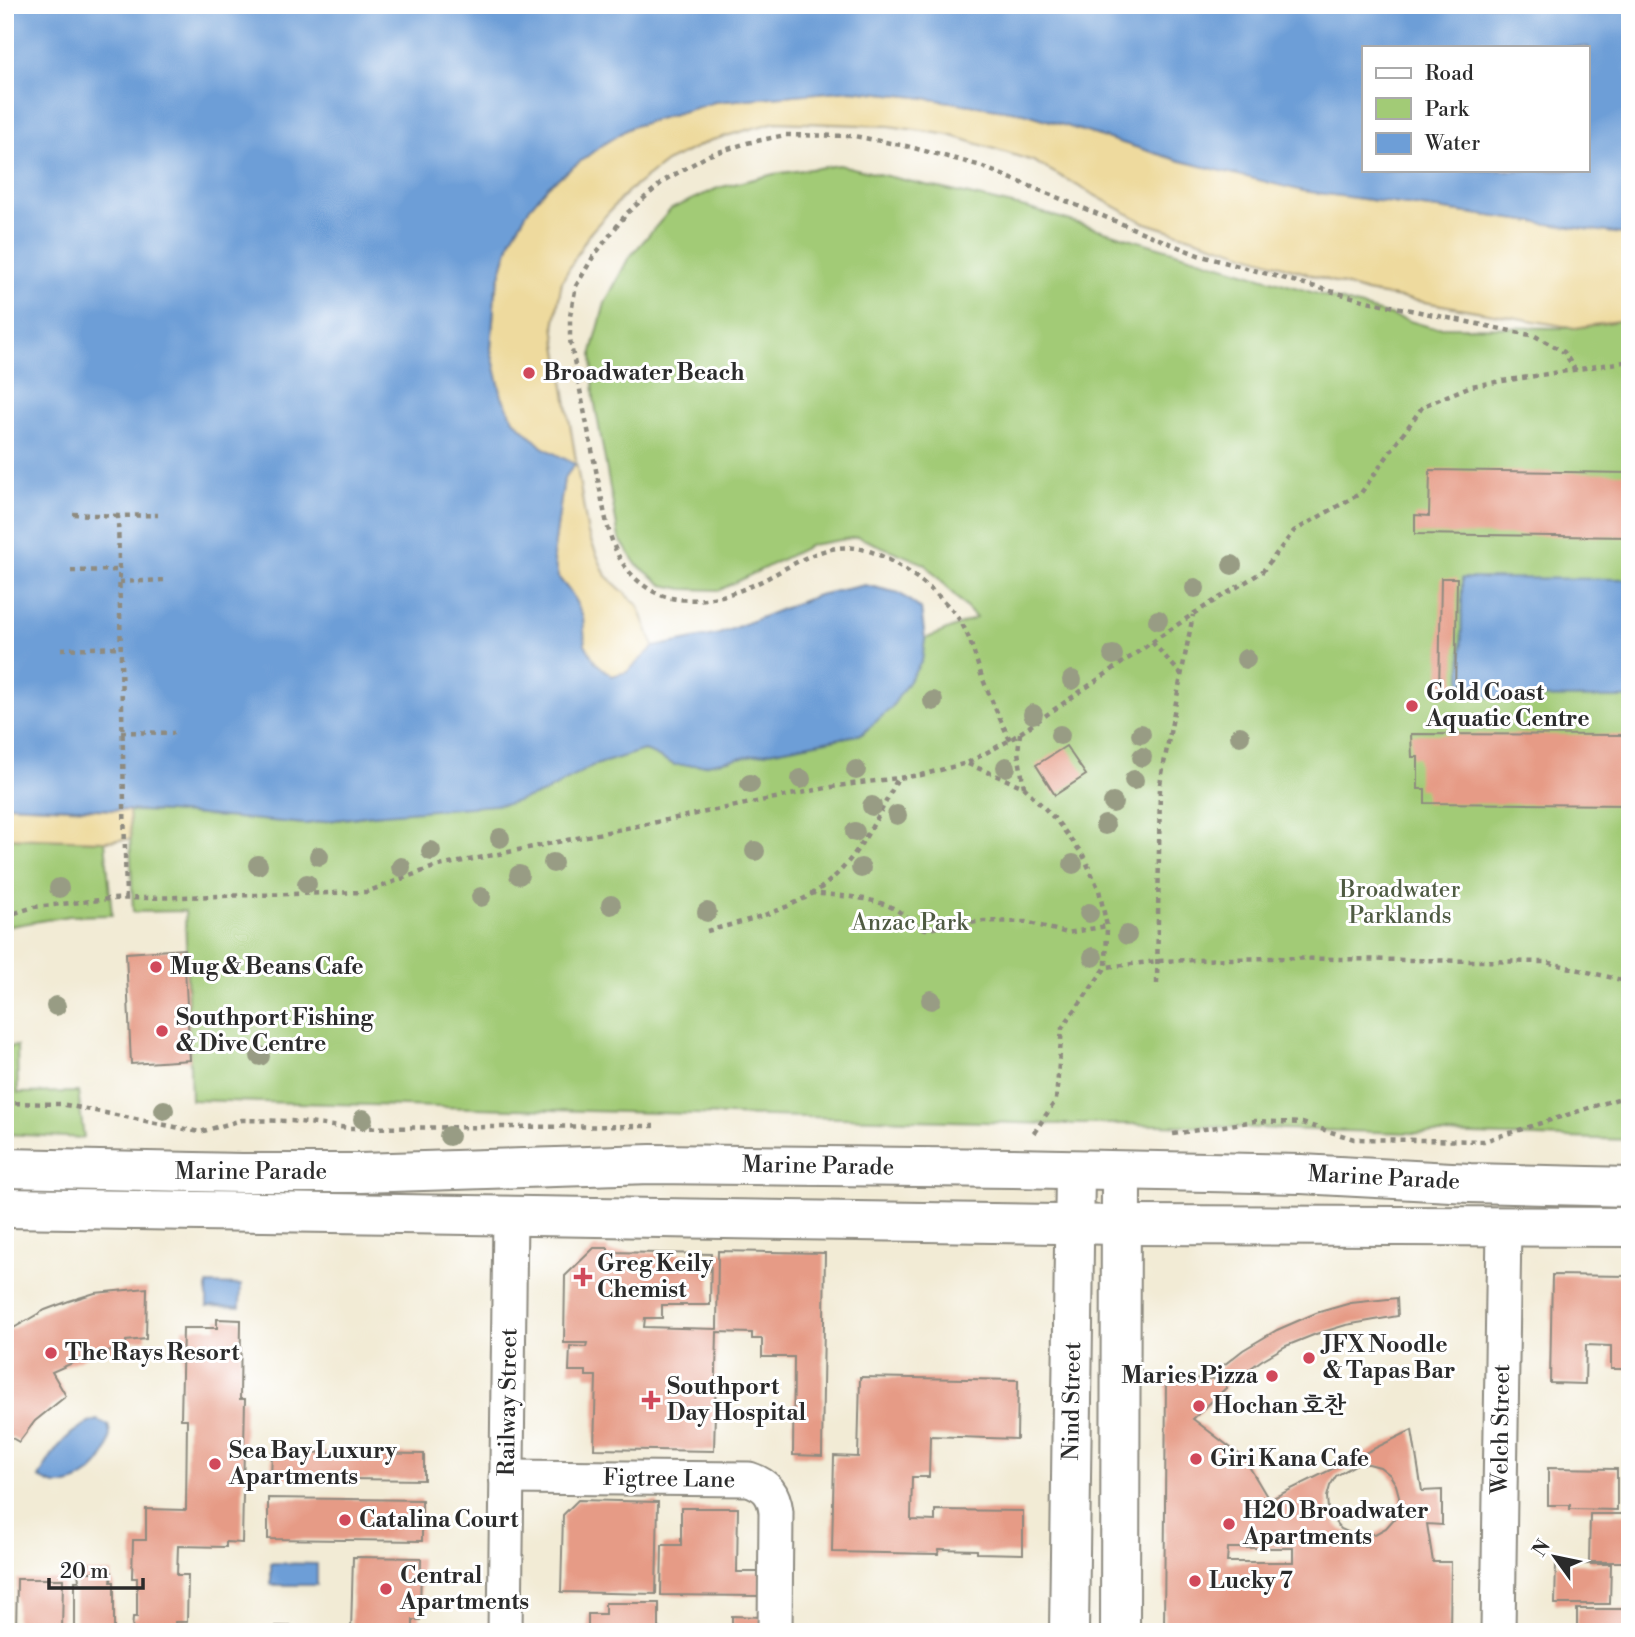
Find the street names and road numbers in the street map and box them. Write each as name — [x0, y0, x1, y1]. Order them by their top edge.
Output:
street label: Marine Parade — [742, 1151, 894, 1181]
street label: Marine Parade — [175, 1158, 327, 1186]
street label: Marine Parade — [1307, 1160, 1461, 1196]
street label: Railway Street — [493, 1328, 523, 1476]
street label: Nind Street — [1057, 1341, 1087, 1461]
street label: Welch Street — [1486, 1364, 1516, 1495]
street label: Figtree Lane — [603, 1464, 735, 1494]

